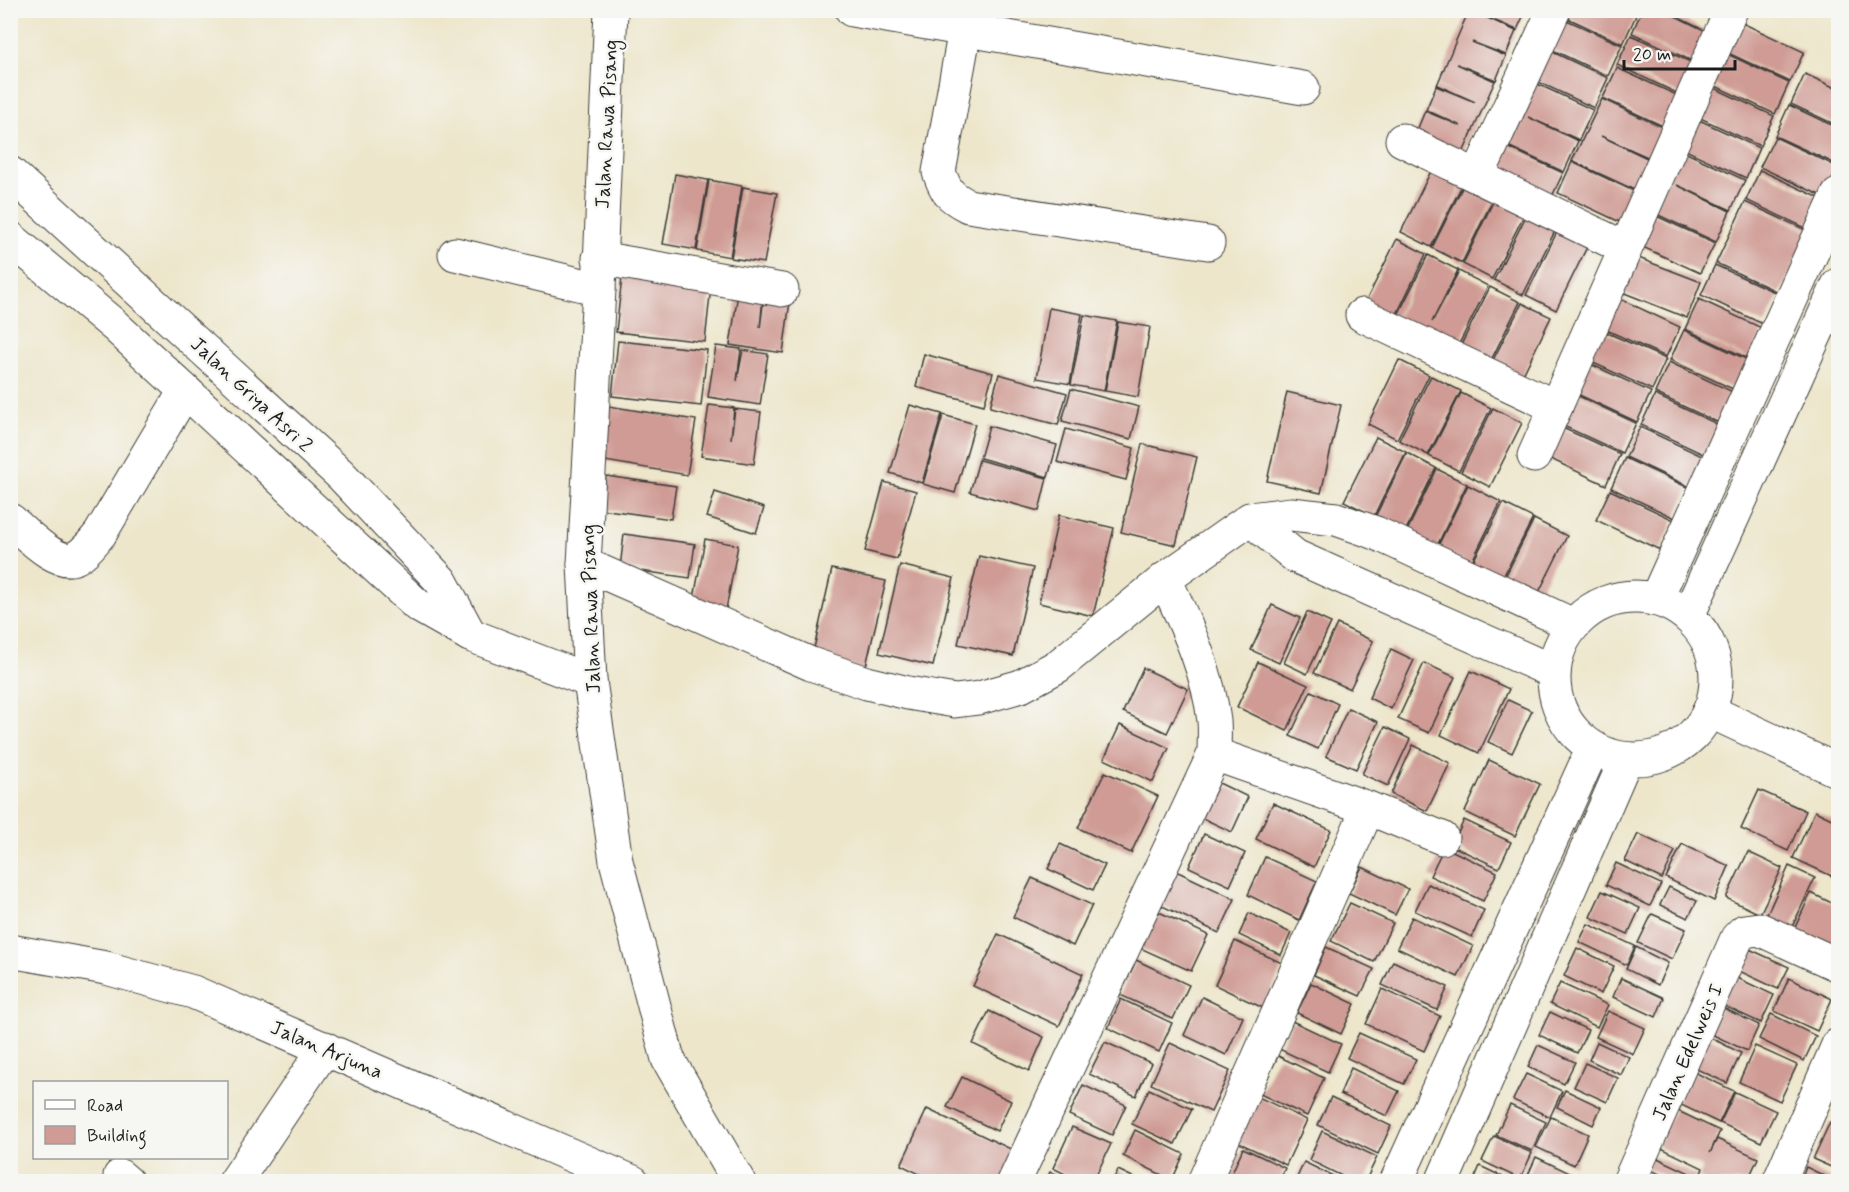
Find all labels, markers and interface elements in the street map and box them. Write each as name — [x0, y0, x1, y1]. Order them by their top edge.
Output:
scale bar — [1624, 33, 1735, 71]
street label: Jalan Rawa Pisang — [590, 39, 626, 209]
text: 20 m — [1633, 43, 1671, 67]
street label: Jalan Griya Asri 2 — [184, 331, 318, 459]
street label: Jalan Rawa Pisang — [575, 524, 609, 694]
street label: Jalan Edelweis I — [1646, 980, 1731, 1125]
street label: Jalan Arjuna — [266, 1015, 387, 1086]
legend — [33, 1081, 228, 1159]
text: Road — [87, 1094, 123, 1118]
text: Building — [87, 1124, 147, 1150]

